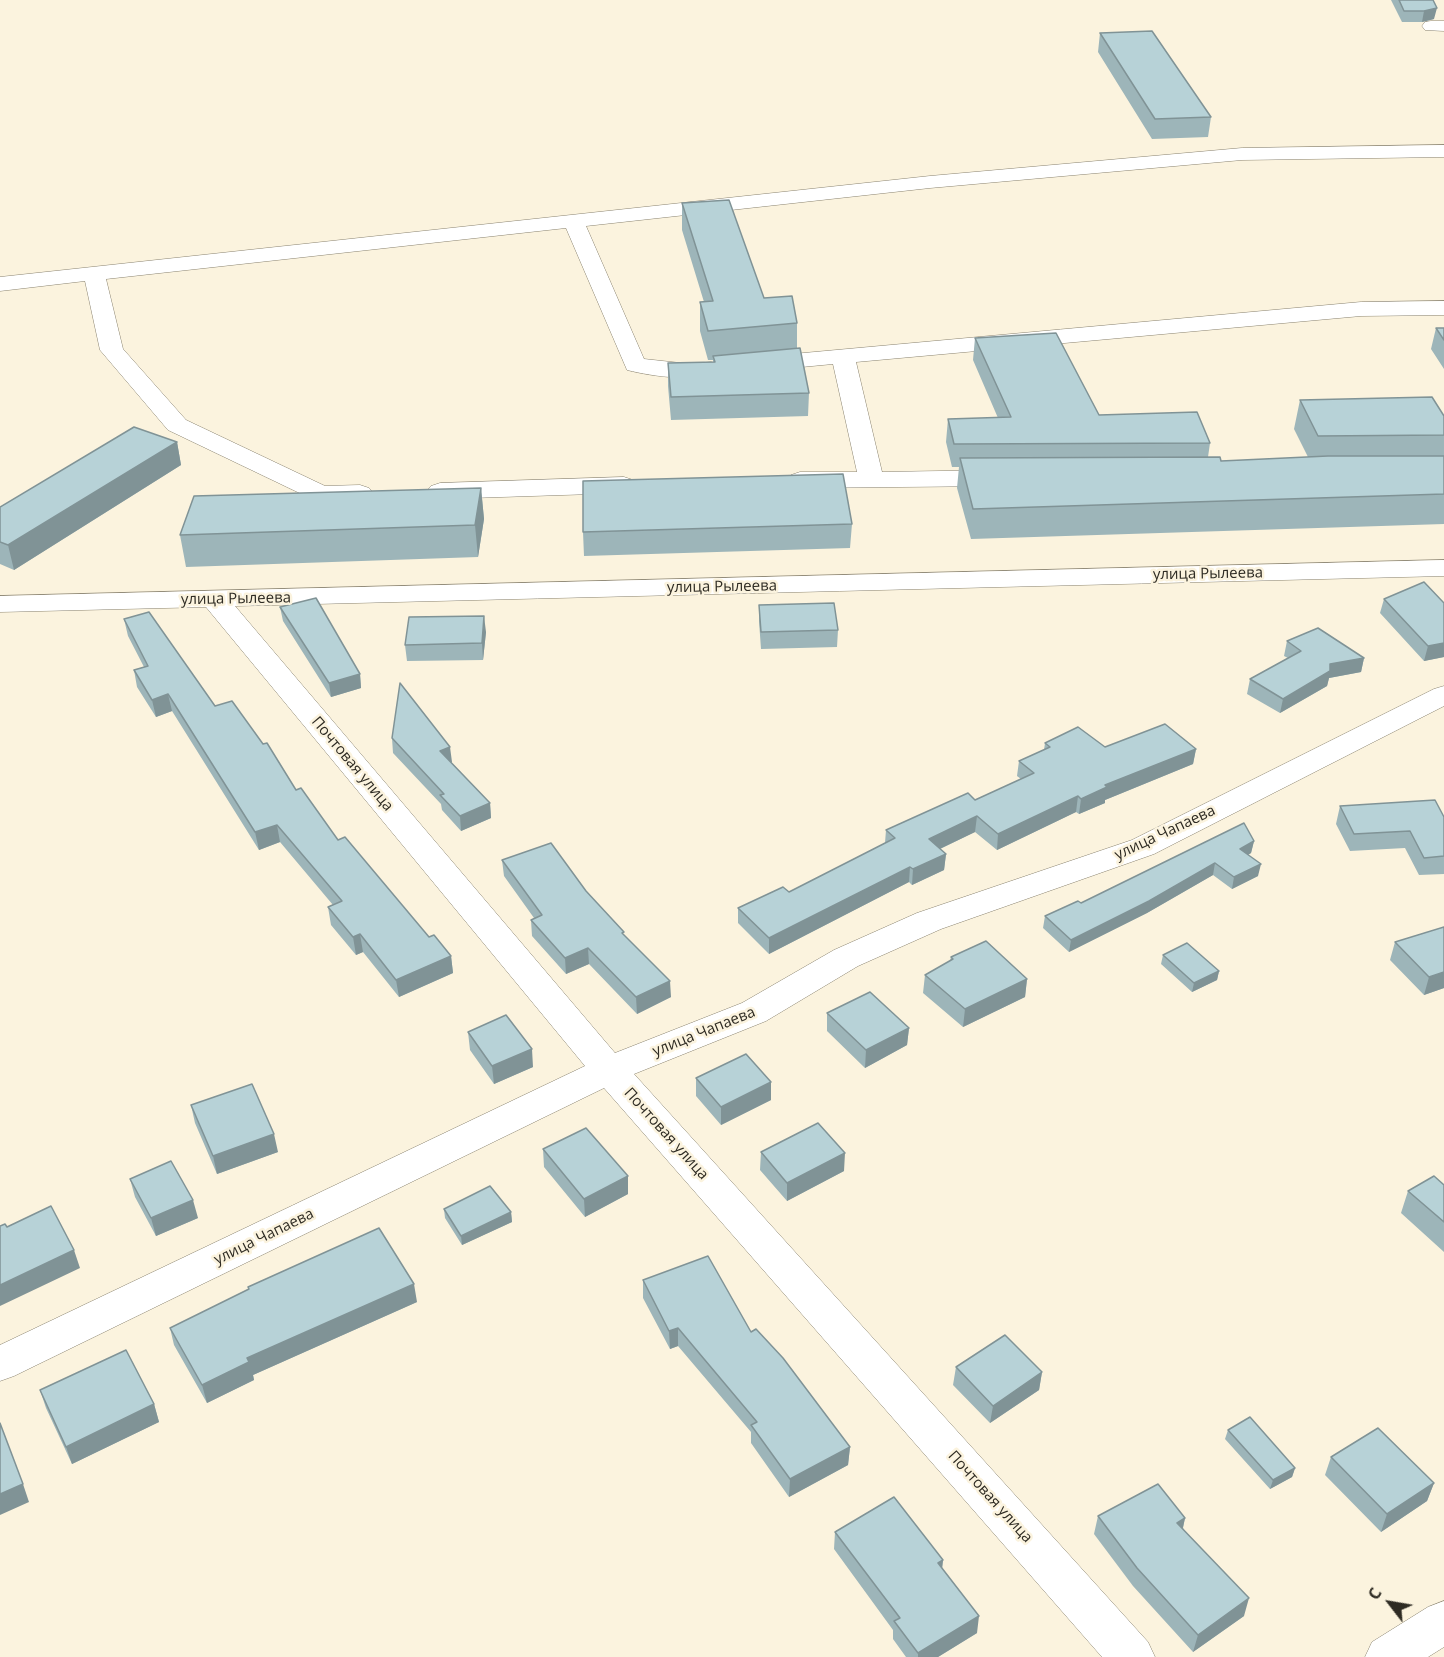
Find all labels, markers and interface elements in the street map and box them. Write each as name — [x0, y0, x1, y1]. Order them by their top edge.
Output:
street label: улица Рылеева — [1153, 564, 1263, 584]
street label: улица Рылеева — [667, 577, 777, 597]
street label: улица Рылеева — [181, 589, 291, 609]
street label: Почтовая улица — [307, 713, 397, 815]
street label: улица Чапаева — [1112, 802, 1218, 864]
street label: улица Чапаева — [650, 1003, 758, 1061]
street label: Почтовая улица — [620, 1084, 712, 1184]
street label: улица Чапаева — [211, 1205, 317, 1269]
street label: Почтовая улица — [944, 1447, 1036, 1547]
north arrow — [1360, 1573, 1420, 1633]
text: С — [1363, 1584, 1387, 1604]

